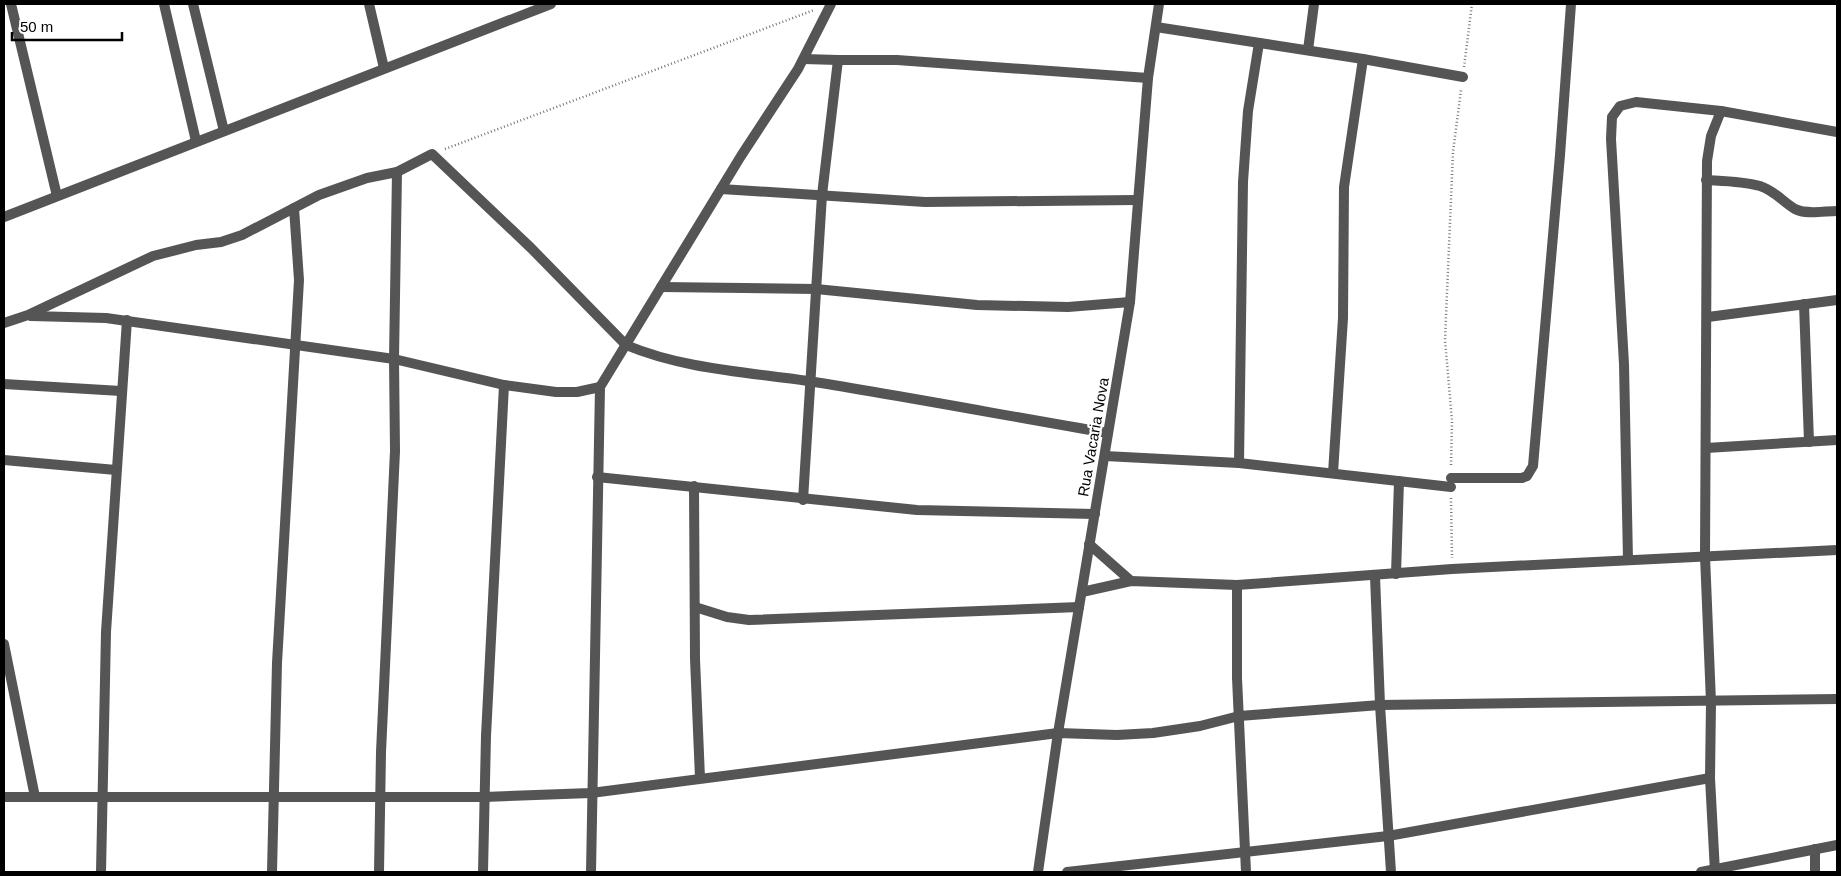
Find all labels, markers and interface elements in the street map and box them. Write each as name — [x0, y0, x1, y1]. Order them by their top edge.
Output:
scale bar — [12, 10, 122, 42]
text: 50 m — [20, 18, 53, 35]
street label: Rua Vacaria Nova — [1074, 375, 1112, 498]

